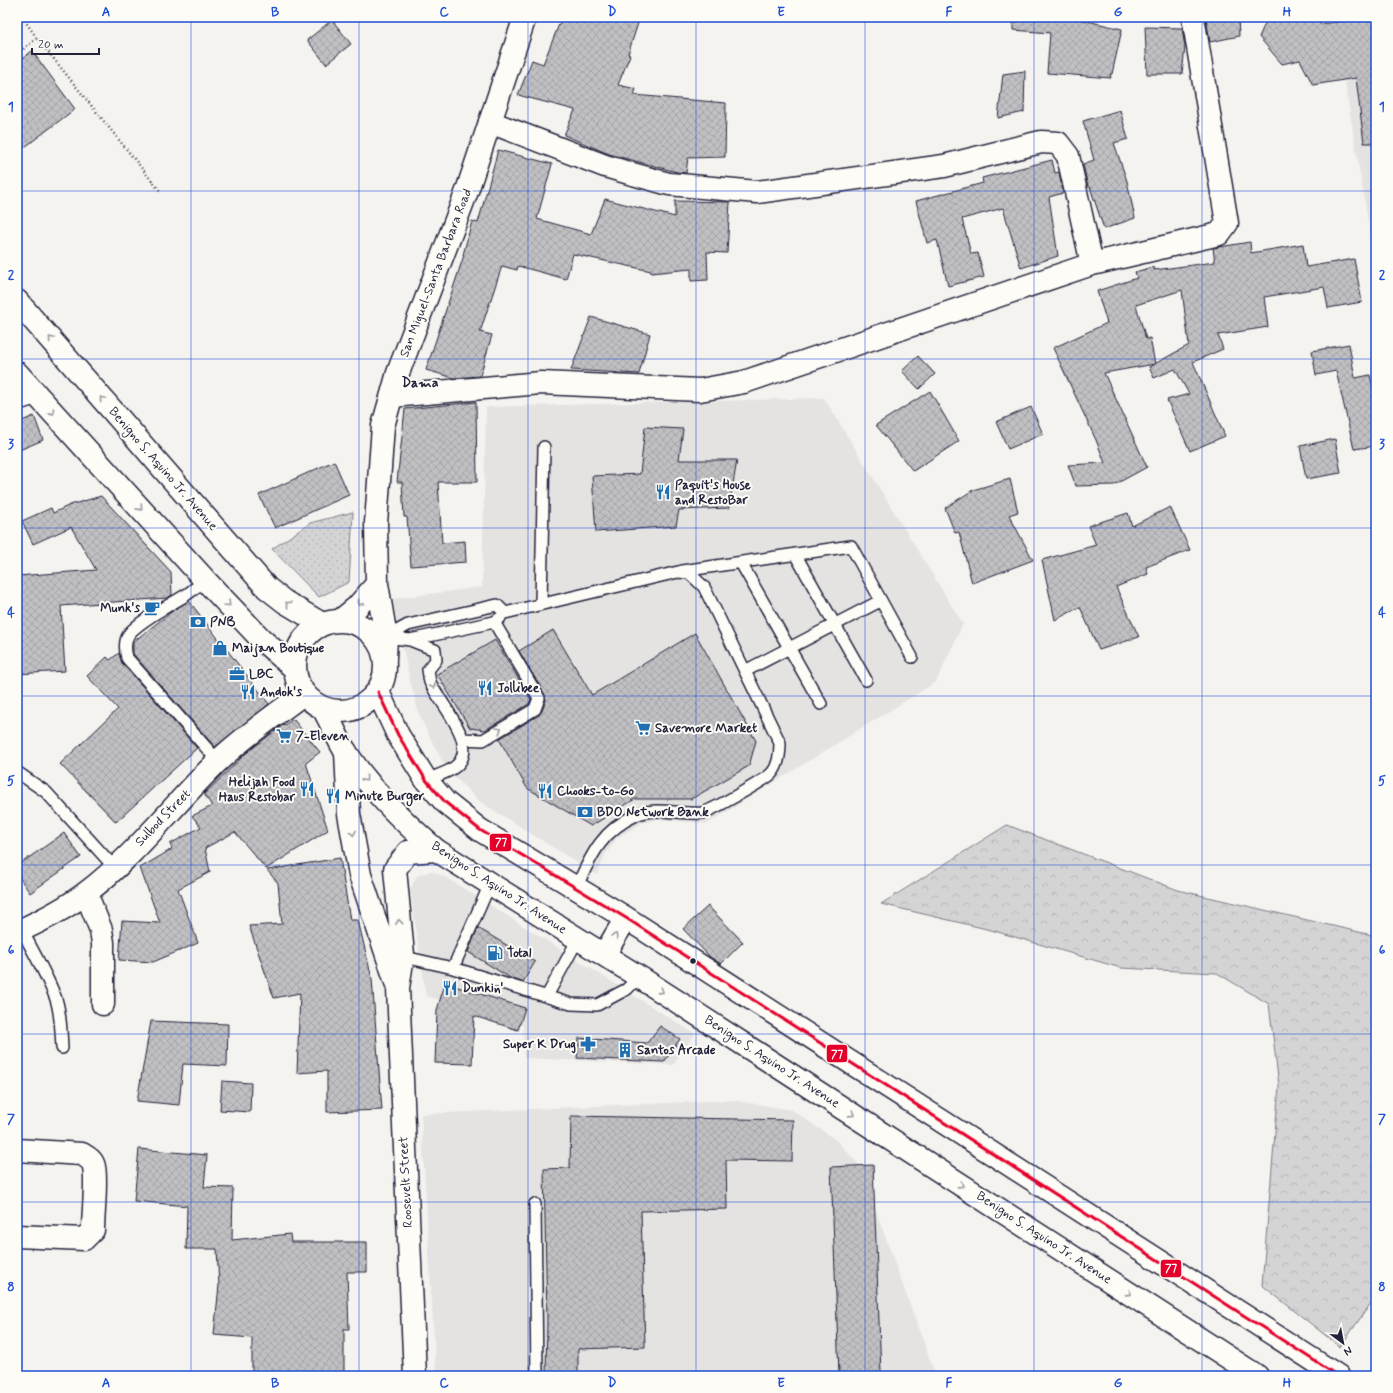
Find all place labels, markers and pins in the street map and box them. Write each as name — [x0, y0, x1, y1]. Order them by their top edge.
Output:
place label: Paquit's House and RestoBar — [675, 477, 751, 509]
restaurant icon: Paquit's House and RestoBar — [654, 483, 672, 501]
cafe icon: Munk's — [143, 599, 161, 617]
place label: Munk's — [100, 600, 140, 617]
bank icon: PNB — [189, 613, 207, 631]
place label: PNB — [210, 614, 236, 631]
shop icon: Maijan Boutique — [211, 639, 229, 657]
place label: Maijan Boutique — [232, 640, 324, 658]
office icon: LBC — [228, 665, 246, 683]
place label: LBC — [249, 666, 274, 683]
restaurant icon: Jollibee — [476, 679, 494, 697]
place label: Jollibee — [497, 680, 540, 697]
restaurant icon: Andok's — [239, 683, 257, 701]
place label: Andok's — [260, 684, 302, 701]
supermarket icon: Savemore Market — [634, 719, 652, 737]
place label: Savemore Market — [655, 720, 757, 737]
supermarket icon: 7-Eleven — [275, 727, 293, 745]
place label: 7-Eleven — [296, 728, 350, 745]
place label: Helijah Food Haus Restobar — [219, 774, 296, 806]
restaurant icon: Helijah Food Haus Restobar — [298, 780, 316, 798]
restaurant icon: Chooks-to-Go — [536, 782, 554, 800]
place label: Chooks-to-Go — [557, 783, 635, 800]
restaurant icon: Minute Burger — [324, 787, 342, 805]
place label: Minute Burger — [345, 788, 425, 807]
bank icon: BDO Network Bank — [576, 803, 594, 821]
place label: BDO Network Bank — [597, 804, 709, 821]
fuel station icon: Total — [486, 944, 504, 962]
place label: Total — [507, 945, 532, 962]
unlabelled marker — [688, 956, 698, 966]
restaurant icon: Dunkin' — [441, 979, 459, 997]
place label: Dunkin' — [462, 980, 503, 997]
pharmacy icon: Super K Drug — [579, 1035, 597, 1053]
place label: Super K Drug — [503, 1036, 576, 1054]
building icon: Santos Arcade — [616, 1041, 634, 1059]
place label: Santos Arcade — [637, 1042, 716, 1059]

